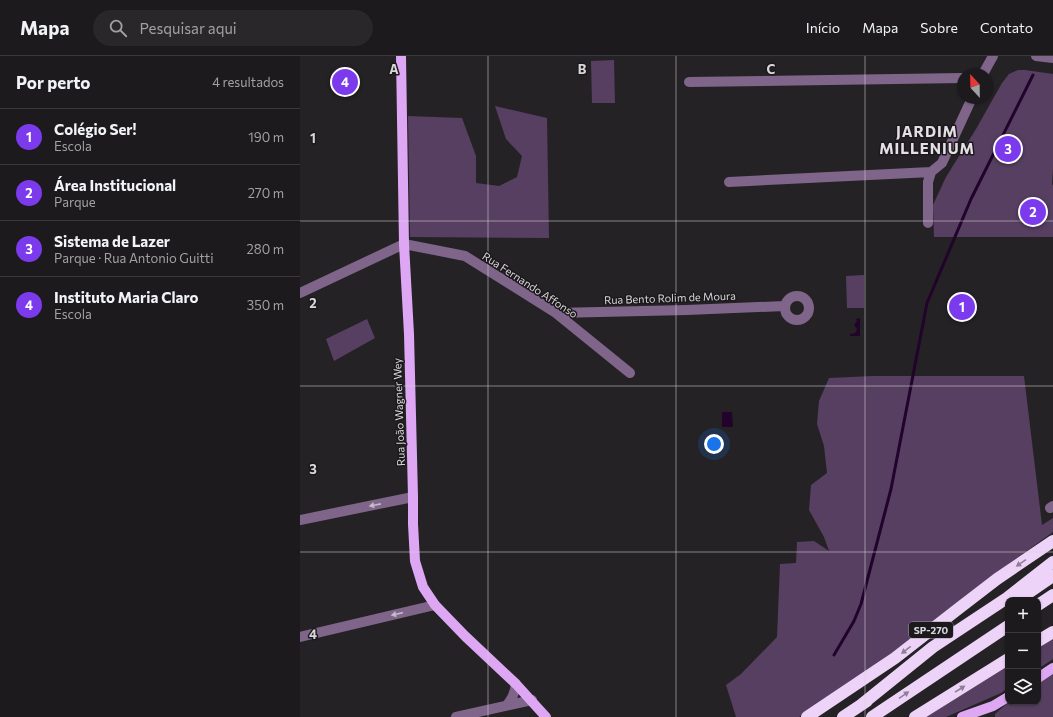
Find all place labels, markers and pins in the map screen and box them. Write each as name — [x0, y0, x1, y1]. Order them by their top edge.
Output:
pin: 4 — [332, 67, 358, 97]
pin: 3 — [995, 134, 1021, 164]
pin: 2 — [1020, 197, 1046, 227]
pin: 1 — [949, 292, 975, 322]

